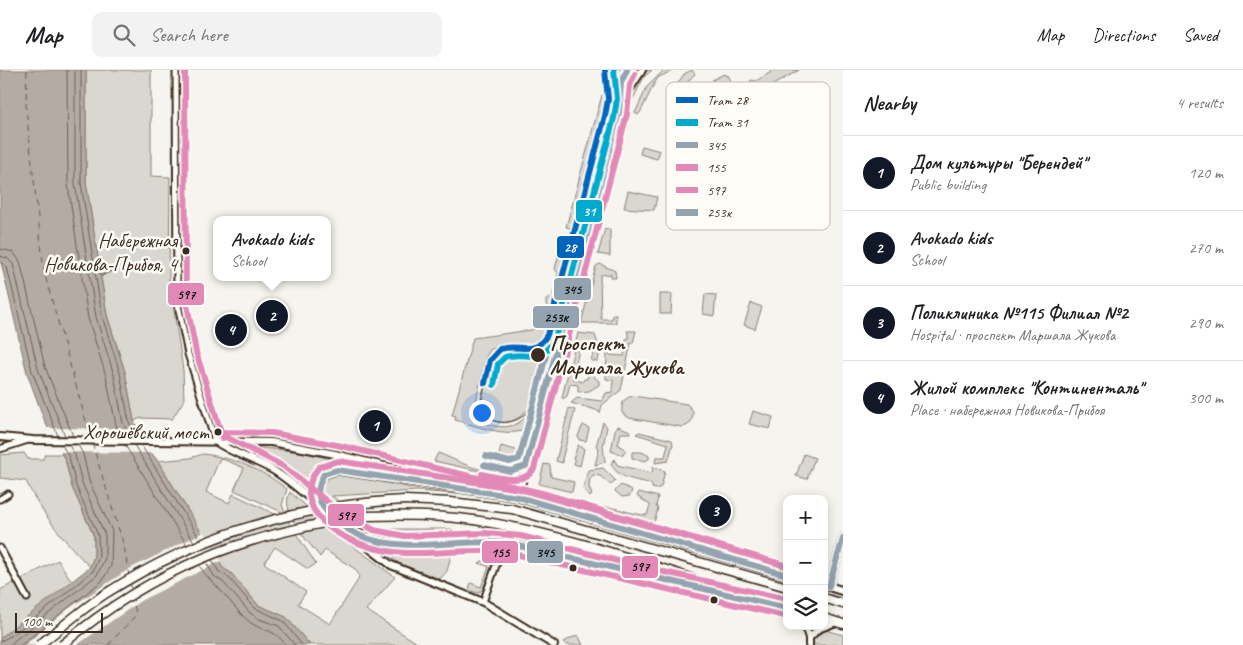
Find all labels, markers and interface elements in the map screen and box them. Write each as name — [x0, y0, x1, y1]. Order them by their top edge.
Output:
search box — [92, 12, 442, 57]
text: Map — [25, 20, 62, 50]
icon: search — [110, 21, 138, 49]
text: Search here — [150, 23, 228, 47]
text: Map — [1037, 24, 1064, 46]
text: Directions — [1092, 24, 1155, 46]
text: Saved — [1183, 24, 1218, 46]
legend — [666, 82, 830, 230]
text: Nearby — [863, 90, 916, 116]
text: Tram 28 — [707, 92, 750, 109]
text: 4 results — [1176, 93, 1223, 113]
text: Tram 31 — [707, 114, 749, 131]
text: 345 — [707, 137, 727, 154]
text: Дом культуры "Берендей" — [910, 151, 1087, 175]
text: 155 — [707, 159, 727, 176]
text: 1 — [875, 163, 883, 183]
text: 120 m — [1189, 163, 1223, 183]
text: Public building — [910, 175, 986, 195]
text: 597 — [707, 182, 727, 199]
line badge: 31 — [575, 199, 603, 223]
text: 31 — [583, 203, 597, 220]
text: 253к — [707, 204, 733, 221]
popup — [213, 216, 331, 281]
text: Avokado kids — [910, 226, 992, 250]
text: Avokado kids — [231, 227, 313, 251]
place label: Набережная Новикова-Прибоя, 4 — [44, 228, 179, 277]
line badge: 28 — [556, 235, 585, 259]
text: 2 — [875, 238, 883, 258]
text: 270 m — [1189, 238, 1223, 258]
text: 28 — [564, 239, 578, 256]
marker: Набережная Новикова-Прибоя, 4 — [181, 246, 191, 256]
text: School — [910, 250, 944, 270]
text: School — [231, 251, 265, 271]
line badge: 345 — [553, 277, 592, 301]
text: 345 — [563, 281, 583, 298]
line badge: 597 — [167, 282, 205, 306]
text: 597 — [177, 286, 197, 303]
pin: 2 — [256, 297, 288, 335]
text: Поликлиника №115 Филиал №2 — [910, 301, 1128, 325]
line badge: 253к — [532, 305, 580, 329]
text: 253к — [544, 309, 570, 326]
pin: 4 — [215, 311, 247, 349]
text: 3 — [875, 313, 883, 333]
text: 290 m — [1189, 313, 1223, 333]
text: Hospital · проспект Маршала Жукова — [910, 325, 1115, 345]
place label: Проспект Маршала Жукова — [550, 330, 685, 380]
marker: Проспект Маршала Жукова — [529, 346, 547, 364]
text: Жилой комплекс "Континенталь" — [910, 376, 1143, 400]
text: 4 — [875, 388, 883, 408]
text: 300 m — [1189, 388, 1223, 408]
your location — [469, 400, 495, 426]
text: Place · набережная Новикова-Прибоя — [910, 400, 1104, 420]
pin: 1 — [359, 407, 391, 445]
place label: Хорошёвский мост — [83, 420, 210, 445]
marker: Хорошёвский мост — [213, 427, 223, 437]
pin: 3 — [699, 492, 731, 530]
map controls — [783, 495, 828, 630]
button: + — [783, 495, 828, 540]
line badge: 597 — [327, 503, 365, 527]
text: 597 — [337, 507, 357, 524]
line badge: 155 — [481, 540, 519, 564]
line badge: 345 — [526, 540, 564, 564]
button: − — [783, 540, 828, 585]
text: 155 — [491, 544, 511, 561]
text: 345 — [536, 544, 556, 561]
line badge: 597 — [621, 555, 659, 579]
text: 597 — [631, 558, 651, 575]
unlabelled marker — [568, 563, 578, 573]
button: layers — [783, 585, 828, 630]
unlabelled marker — [709, 595, 719, 605]
scale bar — [15, 610, 102, 633]
text: 100 m — [22, 613, 52, 630]

